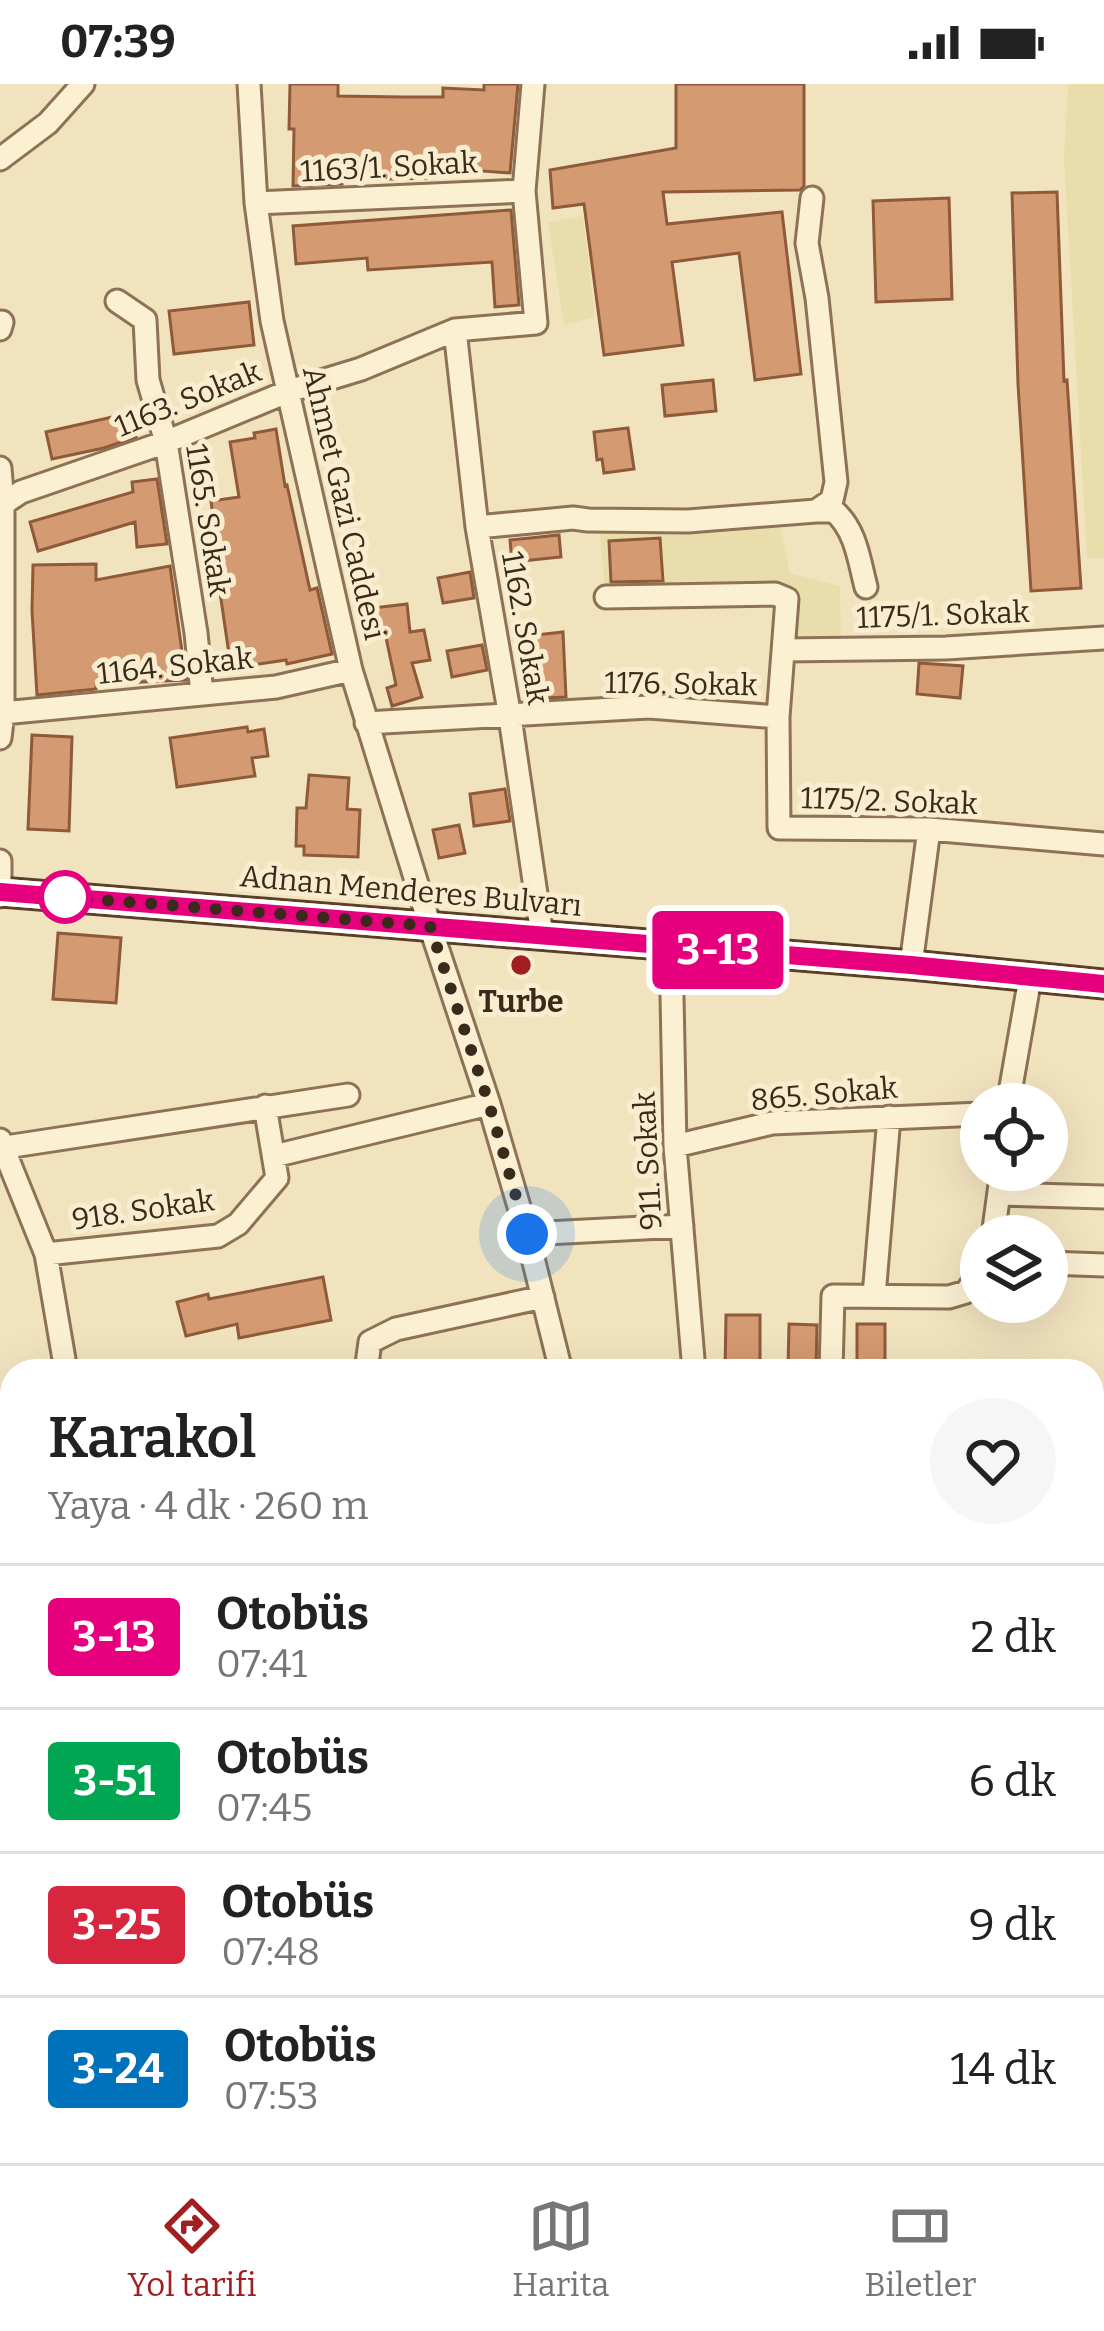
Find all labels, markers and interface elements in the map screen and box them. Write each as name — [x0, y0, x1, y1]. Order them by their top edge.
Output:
text: 07:39 — [60, 15, 176, 69]
street label: 1163/1. Sokak — [300, 144, 478, 190]
street label: 1163. Sokak — [110, 353, 266, 445]
street label: Ahmet Gazi Caddesi — [295, 363, 393, 643]
street label: 1165. Sokak — [178, 441, 238, 599]
street label: 1162. Sokak — [494, 549, 556, 707]
street label: 1175/1. Sokak — [856, 594, 1030, 636]
street label: 1164. Sokak — [95, 640, 255, 692]
street label: 1176. Sokak — [604, 665, 758, 703]
street label: 1175/2. Sokak — [800, 780, 978, 822]
street label: Adnan Menderes Bulvarı — [239, 858, 583, 924]
unlabelled marker — [40, 872, 90, 922]
line badge: 3-13 — [634, 911, 802, 989]
text: 3-13 — [676, 925, 760, 975]
marker: Turbe — [508, 952, 534, 978]
place label: Turbe — [479, 984, 563, 1020]
street label: 865. Sokak — [749, 1070, 899, 1118]
map controls — [960, 1083, 1068, 1323]
button: locate — [960, 1083, 1068, 1191]
street label: 911. Sokak — [626, 1091, 670, 1231]
street label: 918. Sokak — [70, 1182, 216, 1238]
your location — [497, 1204, 557, 1264]
button: layers — [960, 1215, 1068, 1323]
button: heart — [930, 1398, 1056, 1524]
text: Karakol — [48, 1404, 257, 1472]
text: Yaya · 4 dk · 260 m — [48, 1483, 368, 1529]
text: Otobüs — [216, 1587, 369, 1641]
text: 2 dk — [970, 1610, 1056, 1664]
text: 3-13 — [72, 1612, 156, 1662]
text: 07:41 — [216, 1641, 307, 1687]
text: Otobüs — [216, 1731, 369, 1785]
text: 6 dk — [968, 1754, 1056, 1808]
text: 3-51 — [73, 1756, 155, 1806]
text: 07:45 — [216, 1785, 312, 1831]
text: Otobüs — [221, 1875, 374, 1929]
text: 9 dk — [968, 1898, 1056, 1952]
text: 3-25 — [72, 1900, 161, 1950]
text: 07:48 — [221, 1929, 320, 1975]
text: Otobüs — [224, 2019, 377, 2073]
text: 14 dk — [950, 2042, 1056, 2096]
text: 3-24 — [72, 2044, 164, 2094]
text: 07:53 — [224, 2073, 319, 2119]
tab: Yol tarifi — [128, 2193, 257, 2305]
tab: Harita — [512, 2193, 609, 2305]
tab: Biletler — [865, 2193, 976, 2305]

